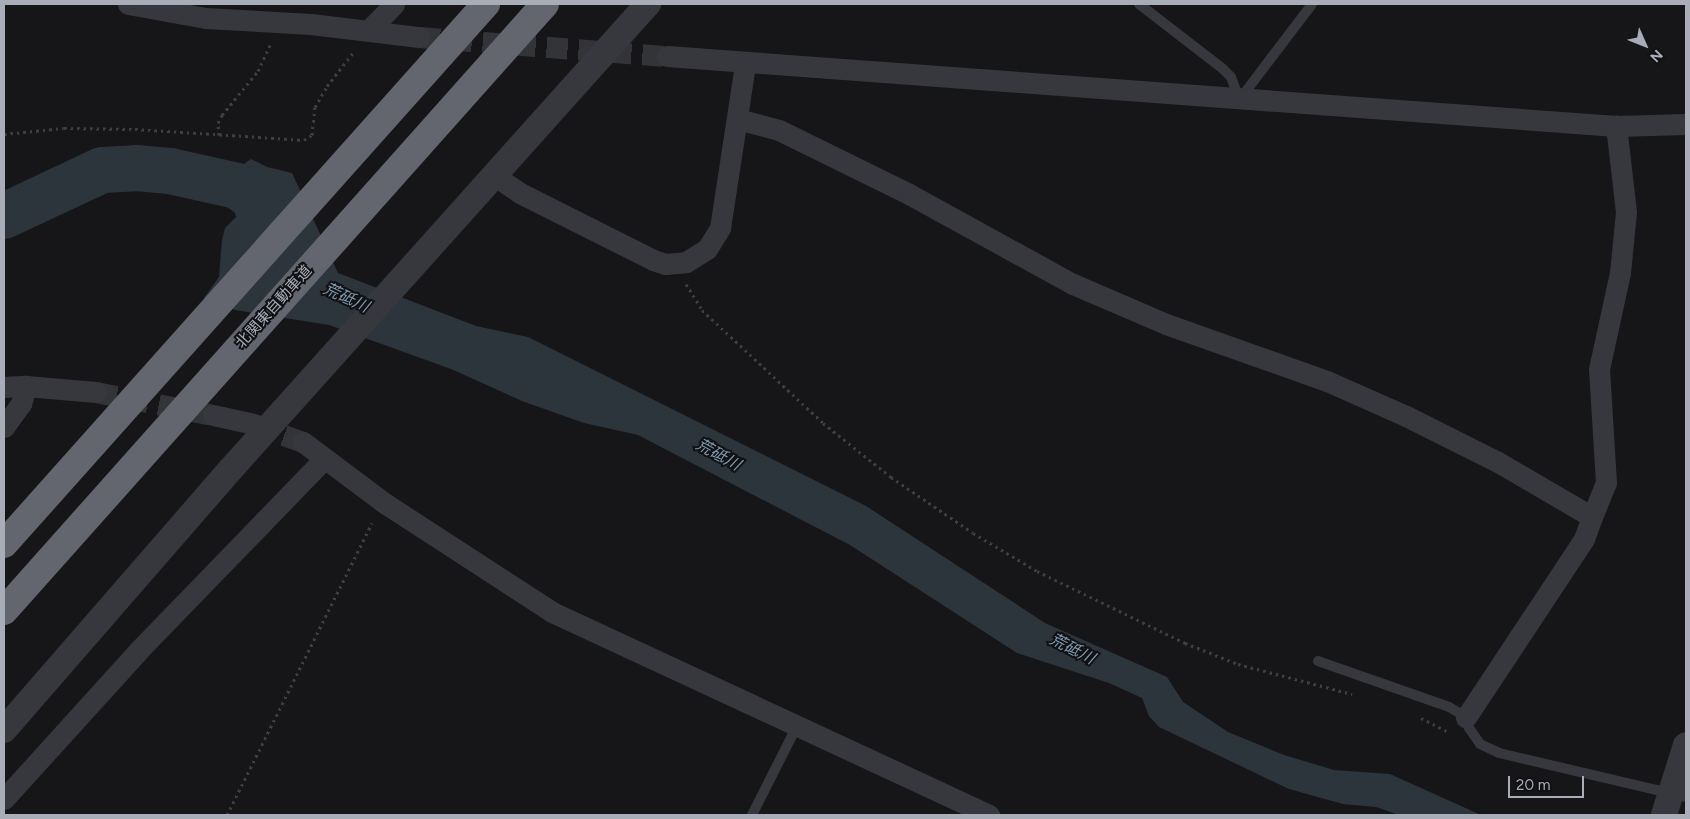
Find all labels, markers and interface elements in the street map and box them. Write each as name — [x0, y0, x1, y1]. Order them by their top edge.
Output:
north arrow — [1620, 20, 1670, 70]
text: N — [1646, 46, 1666, 66]
street label: 北関東自動車道 — [232, 262, 316, 352]
water label: 荒砥川 — [320, 279, 372, 317]
water label: 荒砥川 — [692, 435, 744, 475]
water label: 荒砥川 — [1046, 630, 1098, 668]
scale bar — [1510, 766, 1586, 798]
text: 20 m — [1516, 776, 1550, 794]

